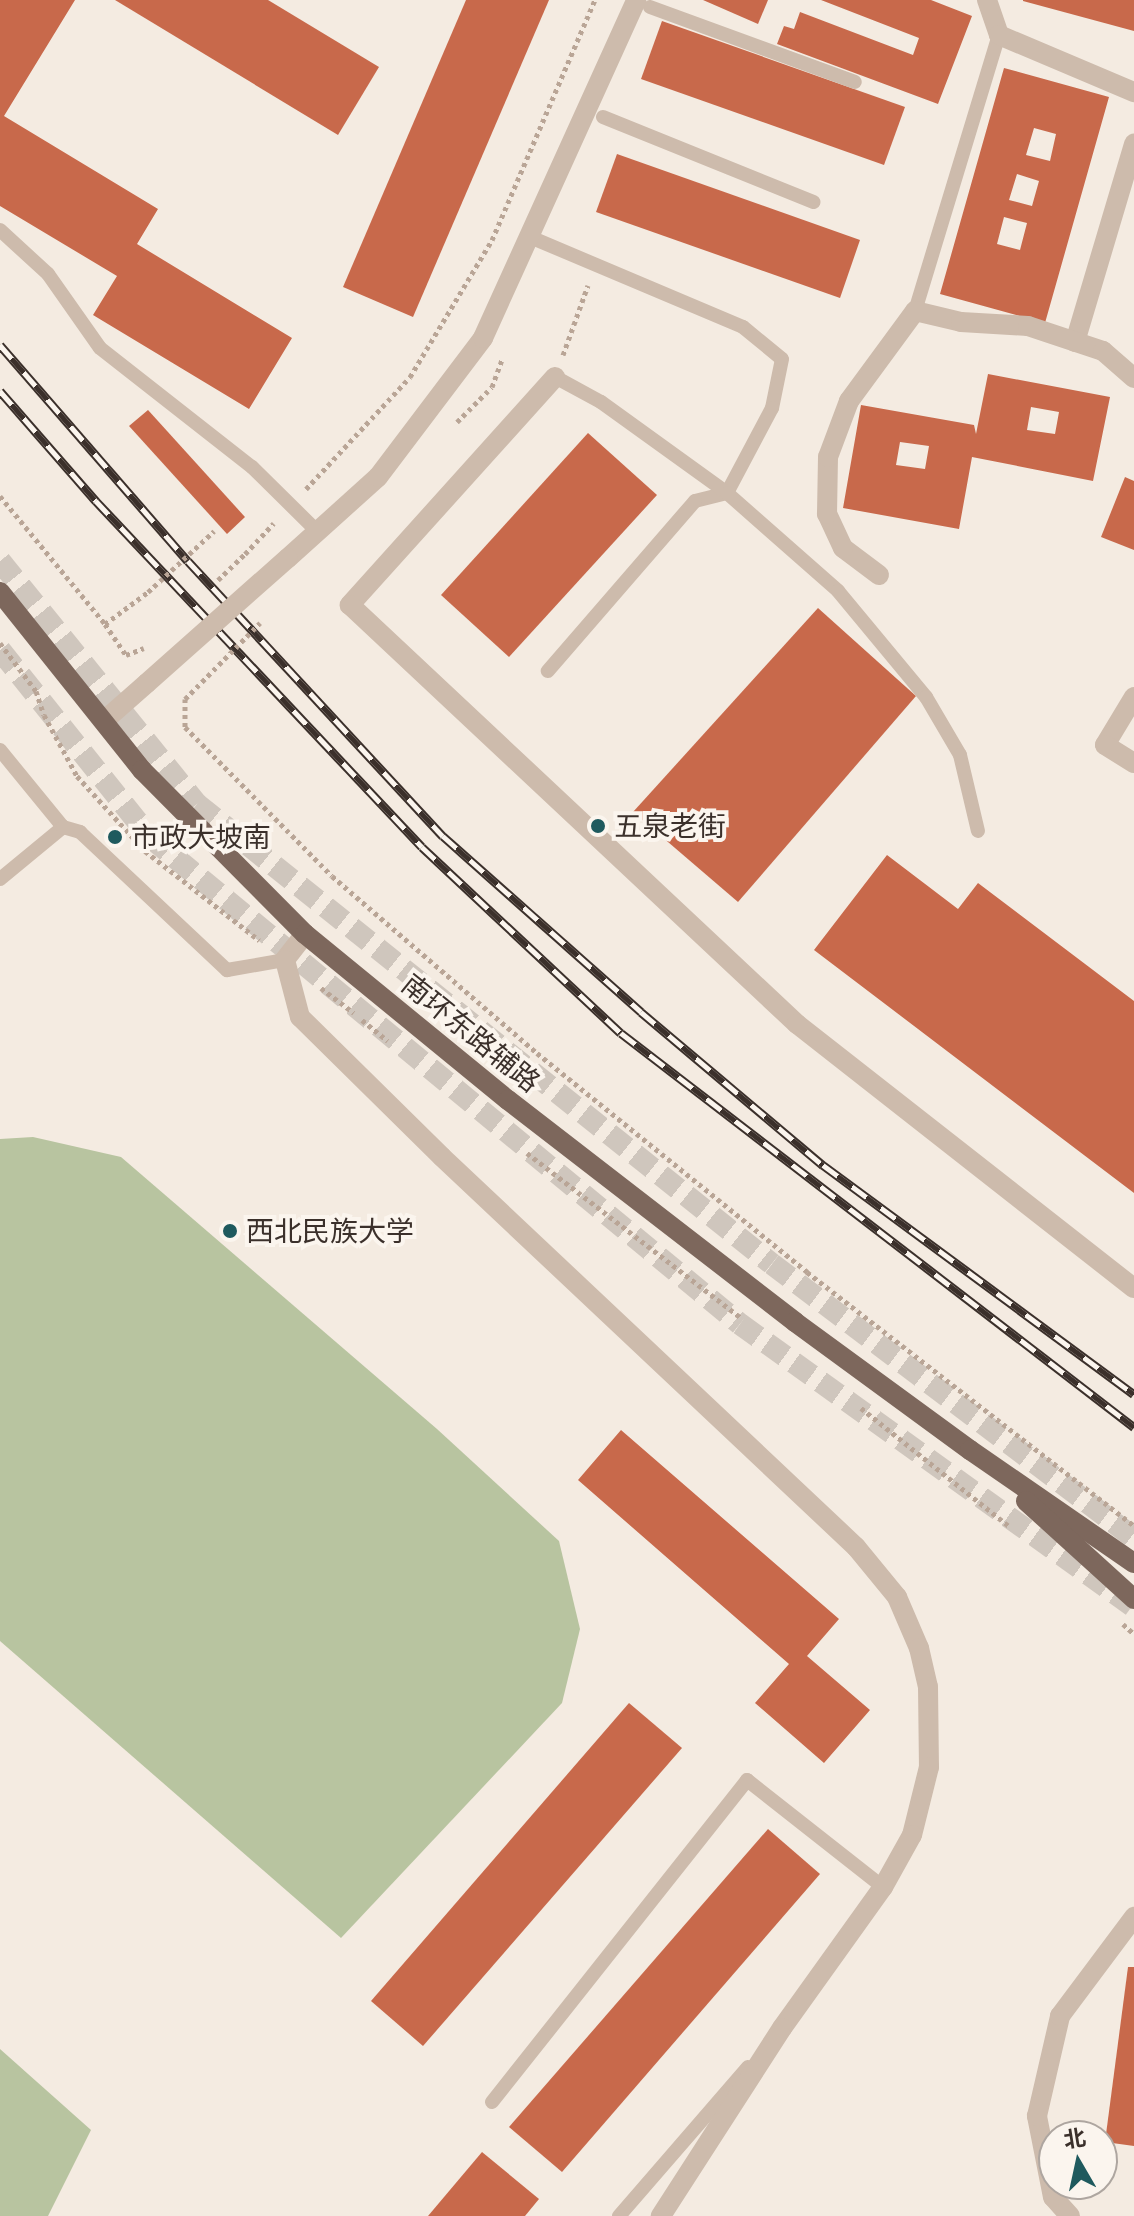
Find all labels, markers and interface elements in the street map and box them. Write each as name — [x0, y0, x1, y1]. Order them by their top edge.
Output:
place label: 五泉老街 — [614, 809, 726, 843]
marker: 五泉老街 — [589, 817, 607, 835]
place label: 市政大坡南 — [131, 820, 271, 854]
marker: 市政大坡南 — [106, 828, 124, 846]
street label: 南环东路辅路 — [395, 967, 547, 1099]
place label: 西北民族大学 — [246, 1214, 414, 1248]
marker: 西北民族大学 — [221, 1222, 239, 1240]
north arrow — [1038, 2120, 1118, 2200]
text: 北 — [1061, 2123, 1088, 2154]

